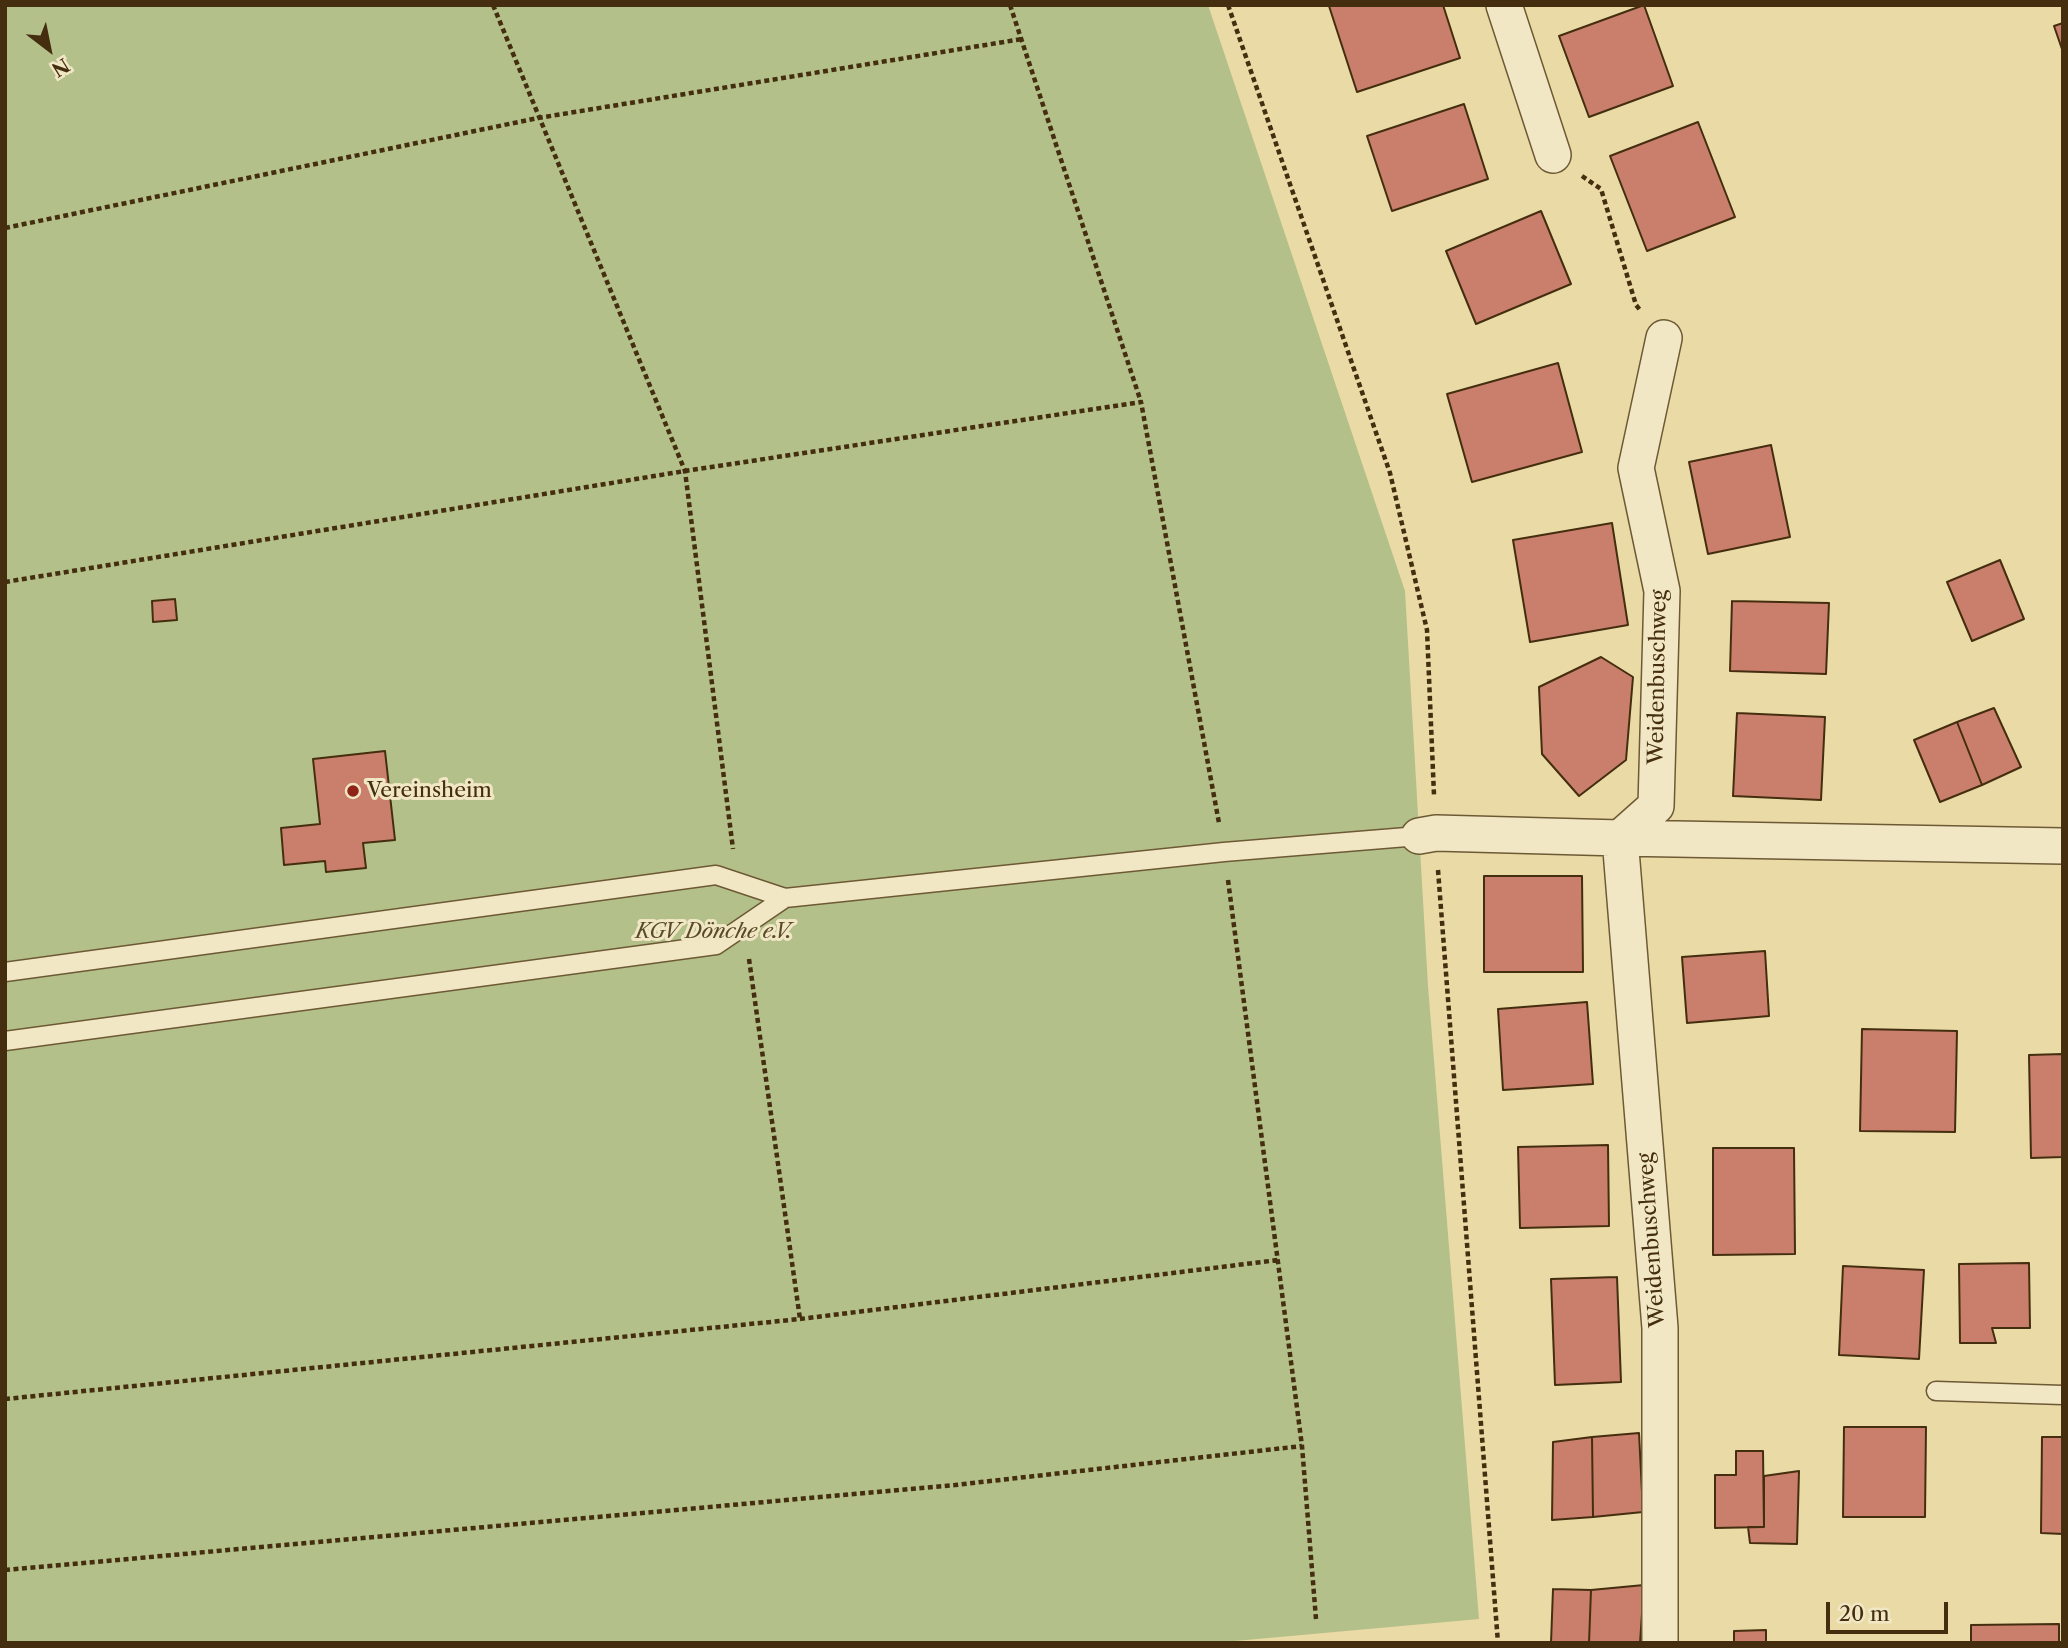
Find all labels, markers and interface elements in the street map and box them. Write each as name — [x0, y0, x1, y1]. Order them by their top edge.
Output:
north arrow — [14, 14, 84, 84]
text: N — [47, 53, 73, 81]
street label: Weidenbuschweg — [1644, 589, 1672, 765]
place label: Vereinsheim — [367, 778, 492, 804]
marker: Vereinsheim — [345, 783, 361, 799]
park label: KGV Dönche e.V. — [636, 919, 792, 945]
street label: Weidenbuschweg — [1633, 1152, 1671, 1328]
scale bar — [1830, 1588, 1952, 1632]
text: 20 m — [1839, 1601, 1890, 1626]

